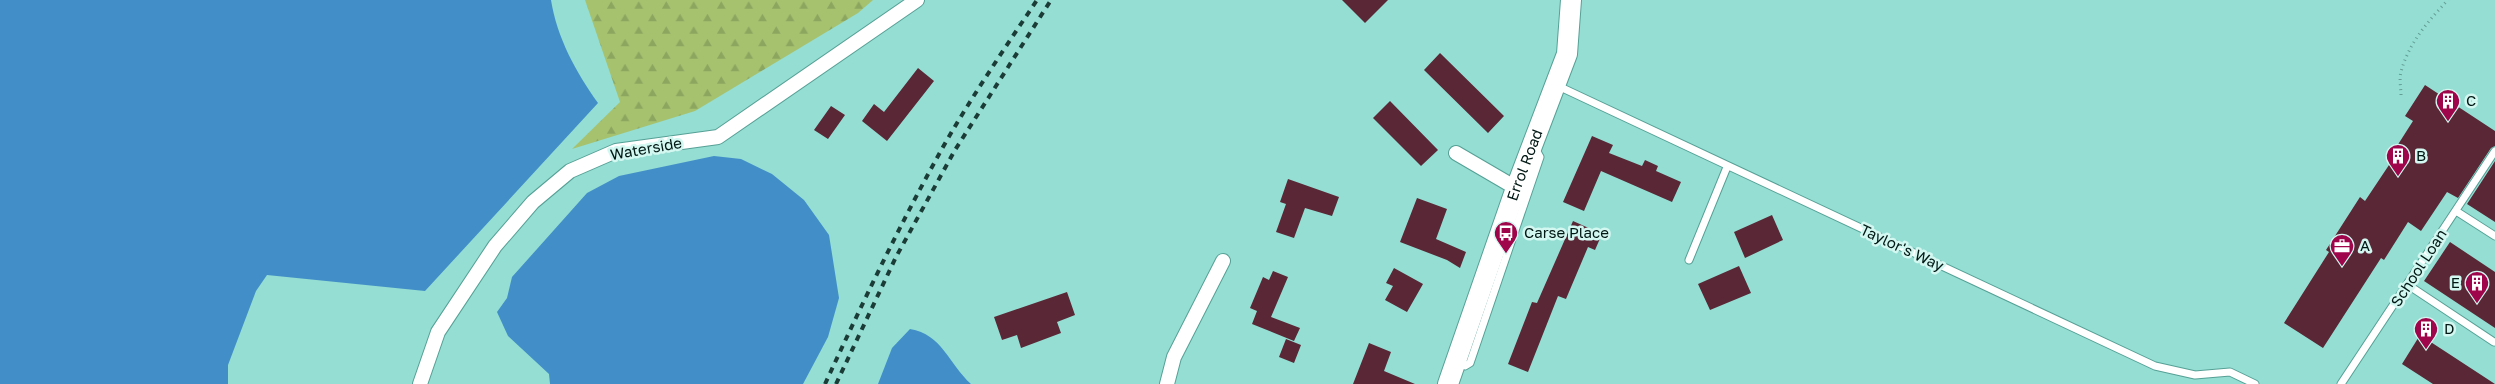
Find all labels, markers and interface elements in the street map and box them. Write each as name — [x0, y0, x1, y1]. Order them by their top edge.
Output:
building icon: C — [2435, 88, 2461, 122]
place label: C — [2466, 91, 2476, 109]
street label: Errol Road — [1502, 126, 1546, 203]
street label: Waterside — [609, 133, 683, 163]
building icon: B — [2385, 143, 2411, 177]
place label: B — [2416, 146, 2426, 164]
bus stop icon: Carse Place — [1493, 220, 1519, 254]
street label: Taylor's Way — [1858, 220, 1948, 275]
place label: Carse Place — [1524, 223, 1609, 241]
street label: School Loan — [2386, 225, 2450, 310]
office icon: A — [2329, 233, 2355, 267]
place label: A — [2360, 236, 2370, 254]
building icon: E — [2464, 270, 2490, 304]
place label: E — [2451, 273, 2460, 291]
building icon: D — [2413, 316, 2439, 350]
place label: D — [2444, 319, 2455, 337]

